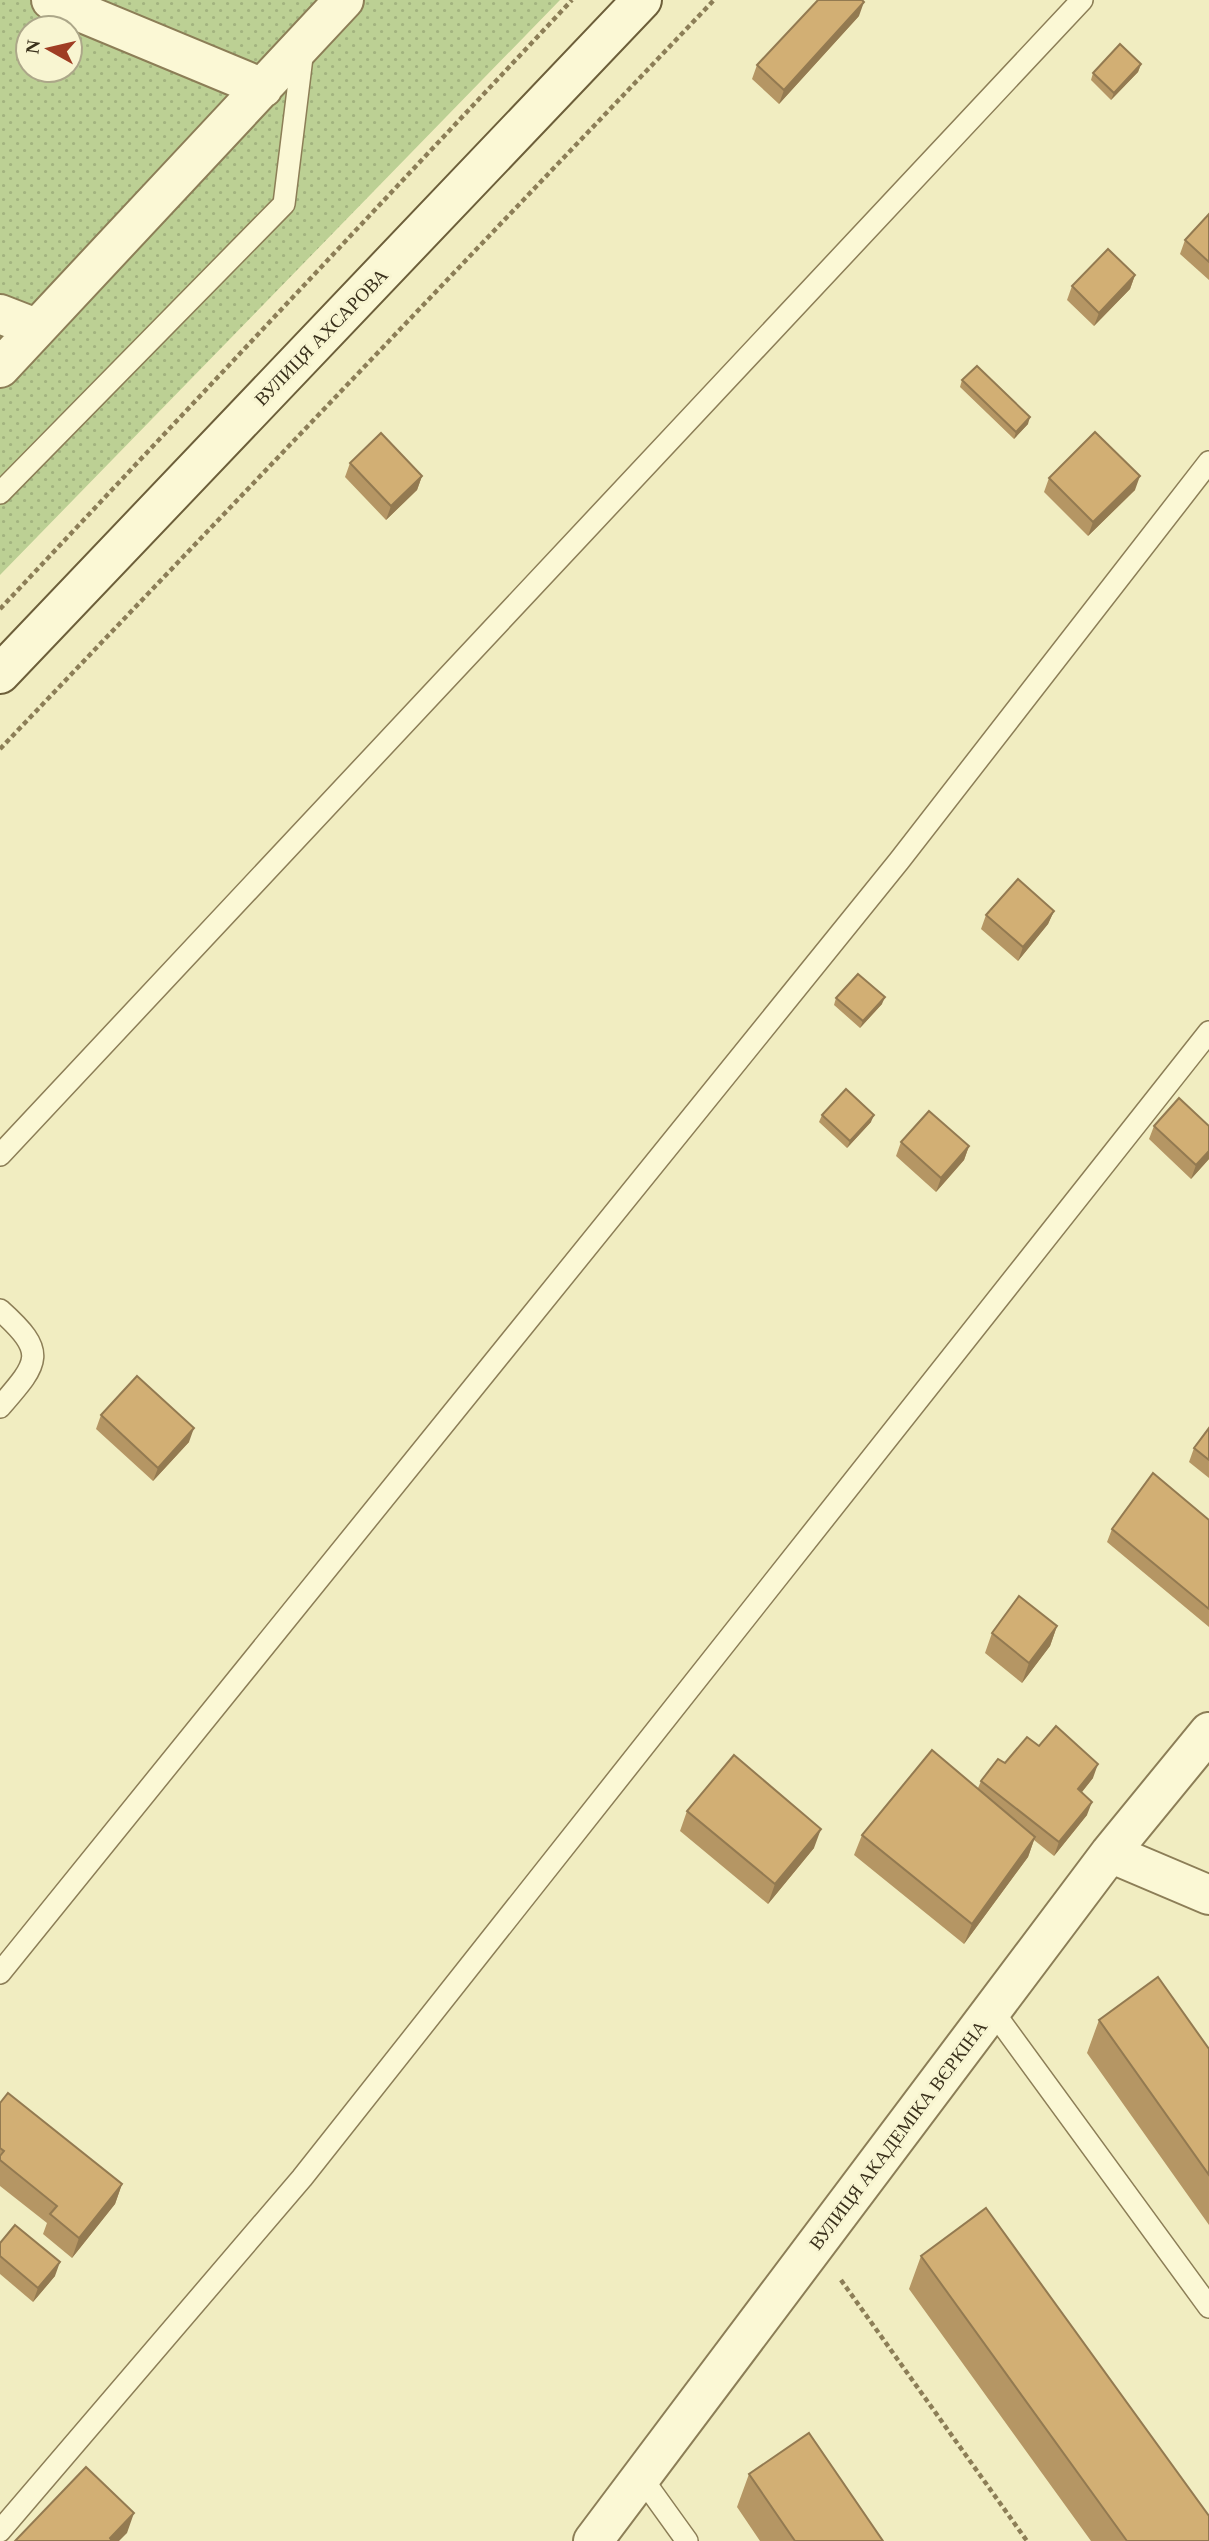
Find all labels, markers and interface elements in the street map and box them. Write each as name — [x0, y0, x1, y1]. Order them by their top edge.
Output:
north arrow — [14, 14, 84, 84]
text: N — [21, 38, 44, 55]
street label: ВУЛИЦЯ АХСАРОВА — [250, 264, 392, 410]
street label: ВУЛИЦЯ АКАДЕМІКА ВЄРКІНА — [805, 2016, 991, 2254]

